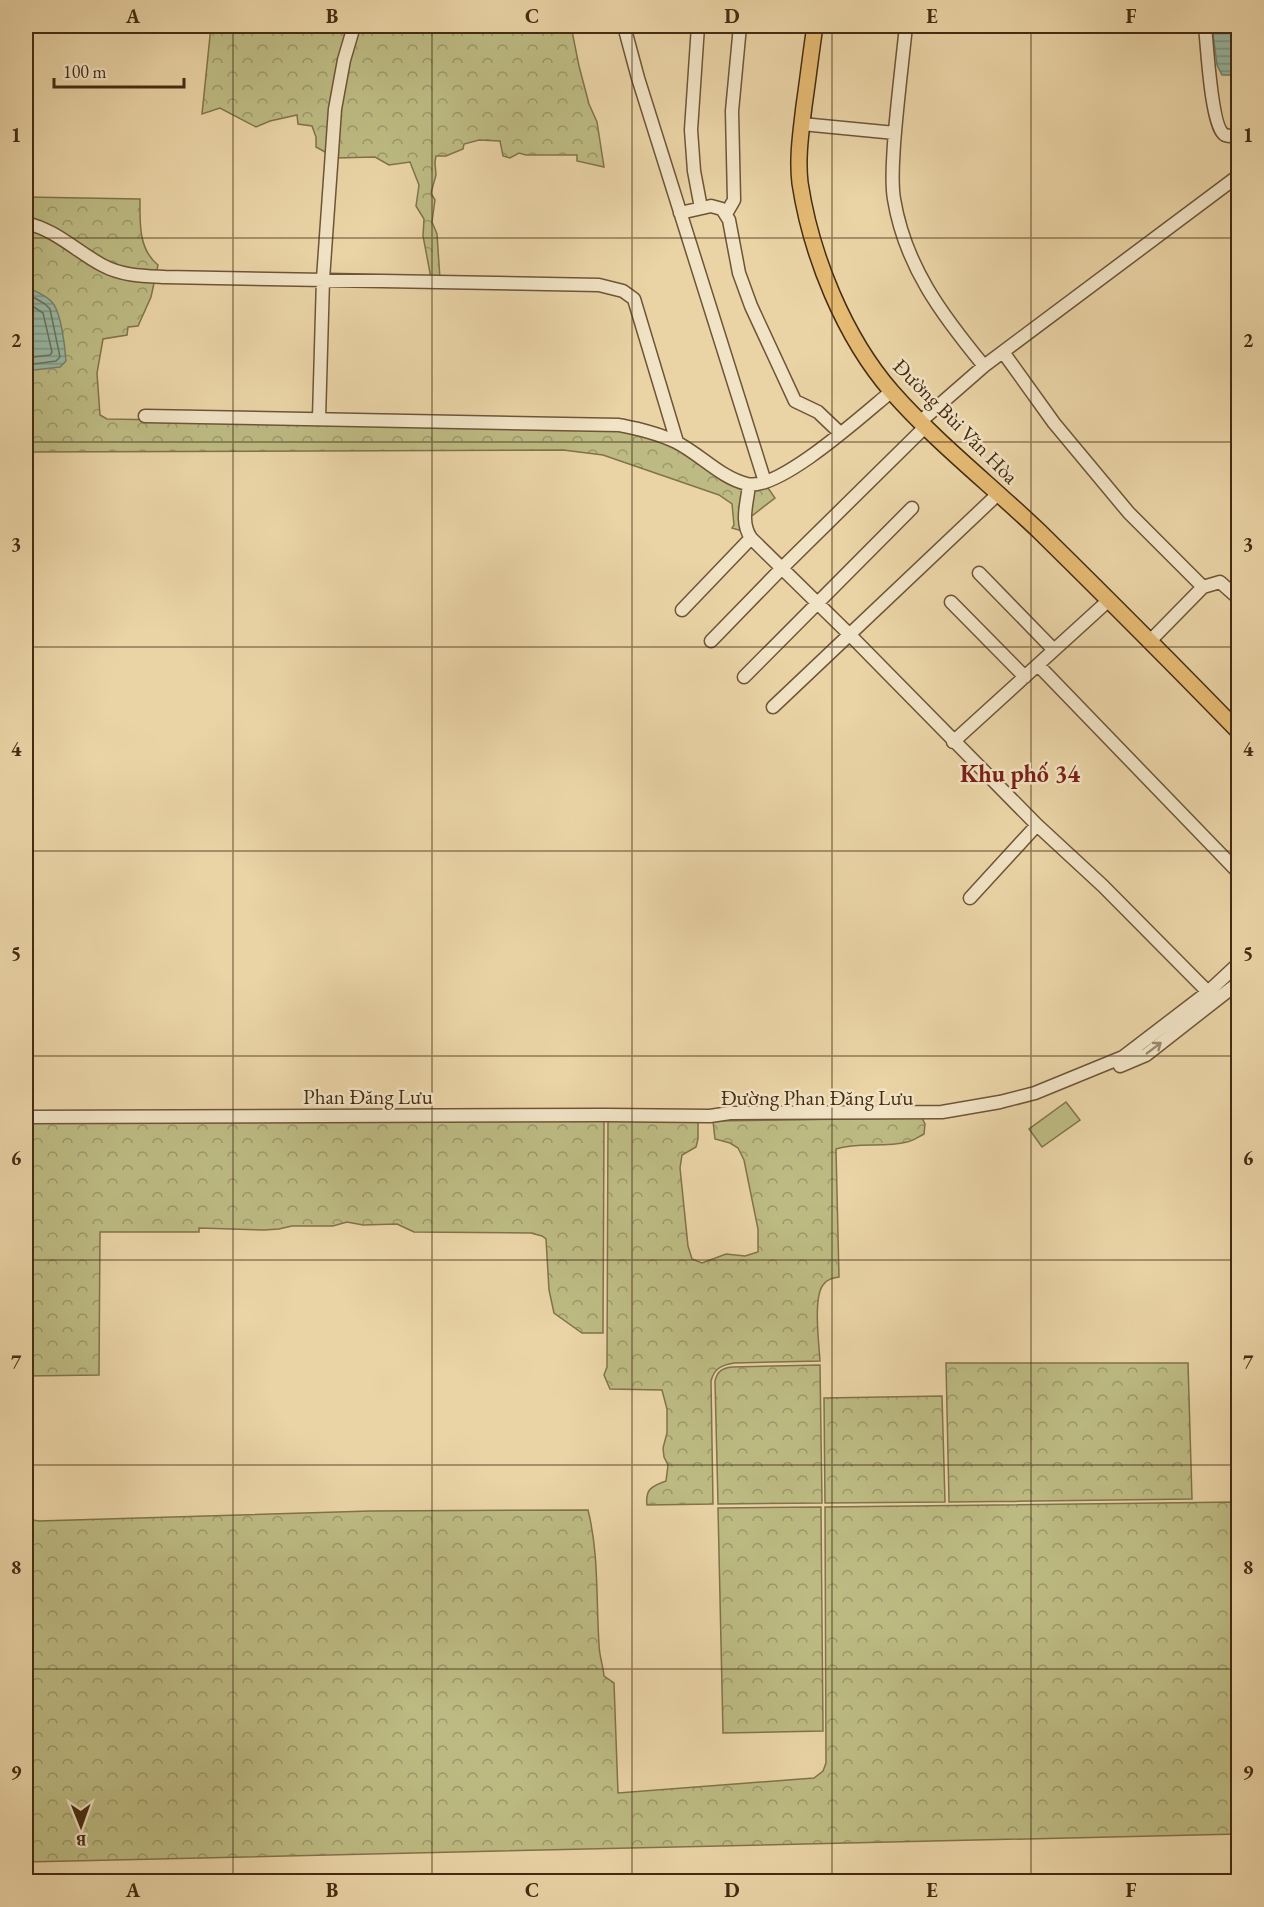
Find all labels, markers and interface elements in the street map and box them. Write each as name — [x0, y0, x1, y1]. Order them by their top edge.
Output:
text: A — [125, 3, 141, 29]
text: B — [326, 3, 338, 29]
text: C — [525, 3, 539, 29]
text: D — [724, 3, 740, 29]
text: E — [926, 3, 938, 29]
text: F — [1126, 3, 1137, 29]
scale bar — [54, 51, 184, 89]
text: 100 m — [63, 60, 107, 83]
text: 1 — [11, 122, 21, 148]
text: 1 — [1243, 122, 1253, 148]
text: 2 — [11, 327, 22, 353]
text: 2 — [1243, 327, 1254, 353]
street label: Đường Bùi Văn Hòa — [888, 353, 1025, 490]
text: 3 — [11, 531, 21, 557]
text: 3 — [1243, 531, 1253, 557]
text: 4 — [11, 736, 22, 762]
text: 4 — [1243, 736, 1254, 762]
district label: Khu phố 34 — [960, 758, 1080, 789]
text: 5 — [11, 940, 21, 966]
text: 5 — [1243, 940, 1253, 966]
one-way arrow — [1146, 1042, 1162, 1055]
street label: Phan Đăng Lưu — [303, 1083, 433, 1110]
street label: Đường Phan Đăng Lưu — [721, 1084, 913, 1111]
text: 6 — [11, 1145, 22, 1171]
text: 6 — [1243, 1145, 1254, 1171]
text: 7 — [11, 1349, 22, 1375]
text: 7 — [1243, 1349, 1254, 1375]
text: 8 — [11, 1554, 21, 1580]
text: 8 — [1243, 1554, 1253, 1580]
text: 9 — [11, 1759, 22, 1785]
text: 9 — [1243, 1759, 1254, 1785]
north arrow — [51, 1796, 111, 1856]
text: B — [76, 1830, 86, 1851]
text: A — [125, 1877, 141, 1903]
text: B — [326, 1877, 338, 1903]
text: C — [525, 1877, 539, 1903]
text: D — [724, 1877, 740, 1903]
text: E — [926, 1877, 938, 1903]
text: F — [1126, 1877, 1137, 1903]

